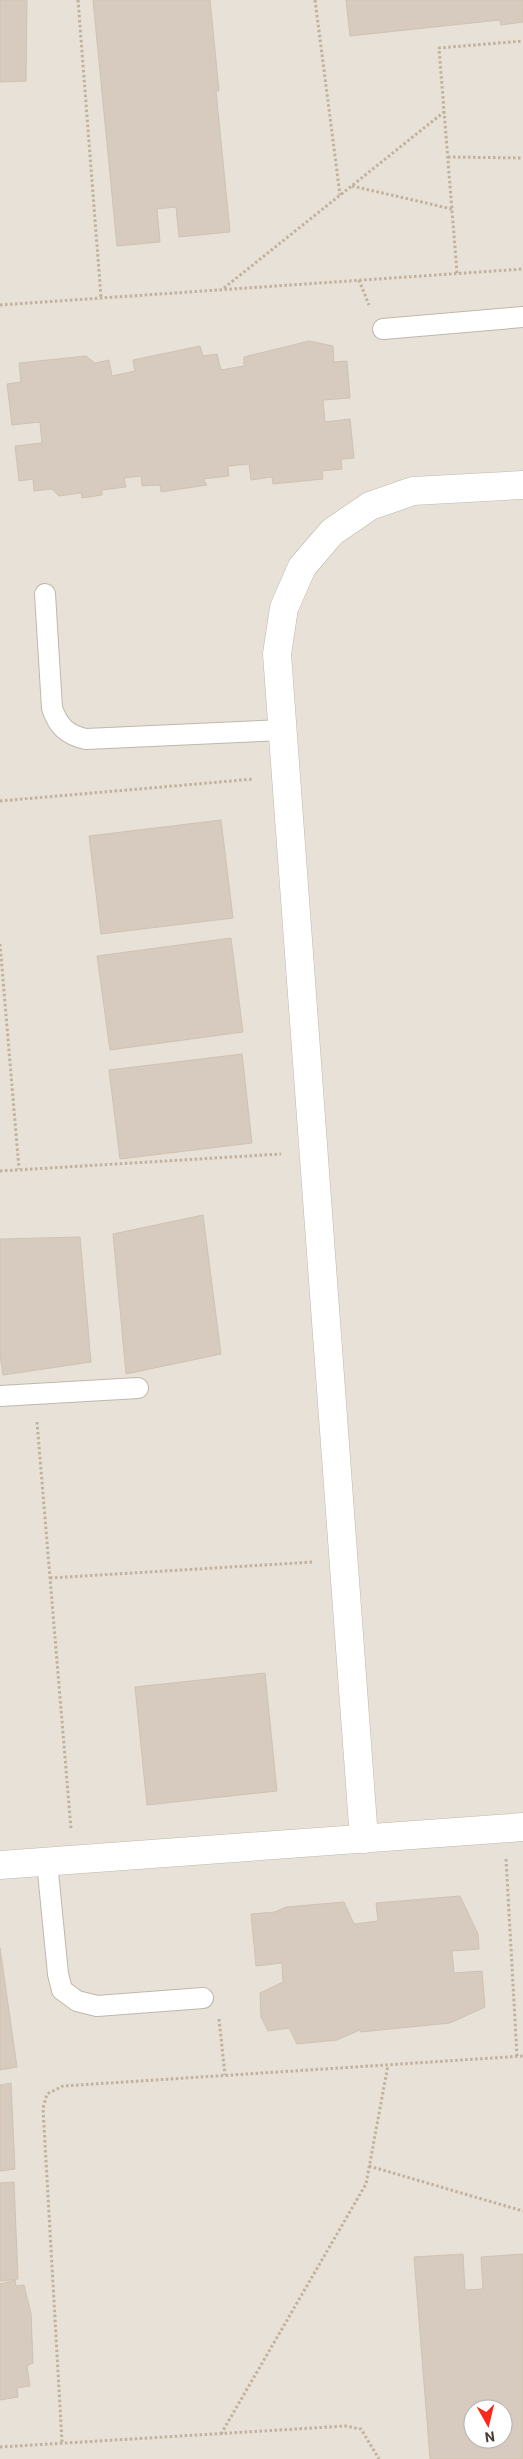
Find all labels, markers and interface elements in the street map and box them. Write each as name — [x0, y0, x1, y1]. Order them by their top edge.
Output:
north arrow — [463, 2399, 513, 2449]
text: N — [484, 2428, 496, 2445]

